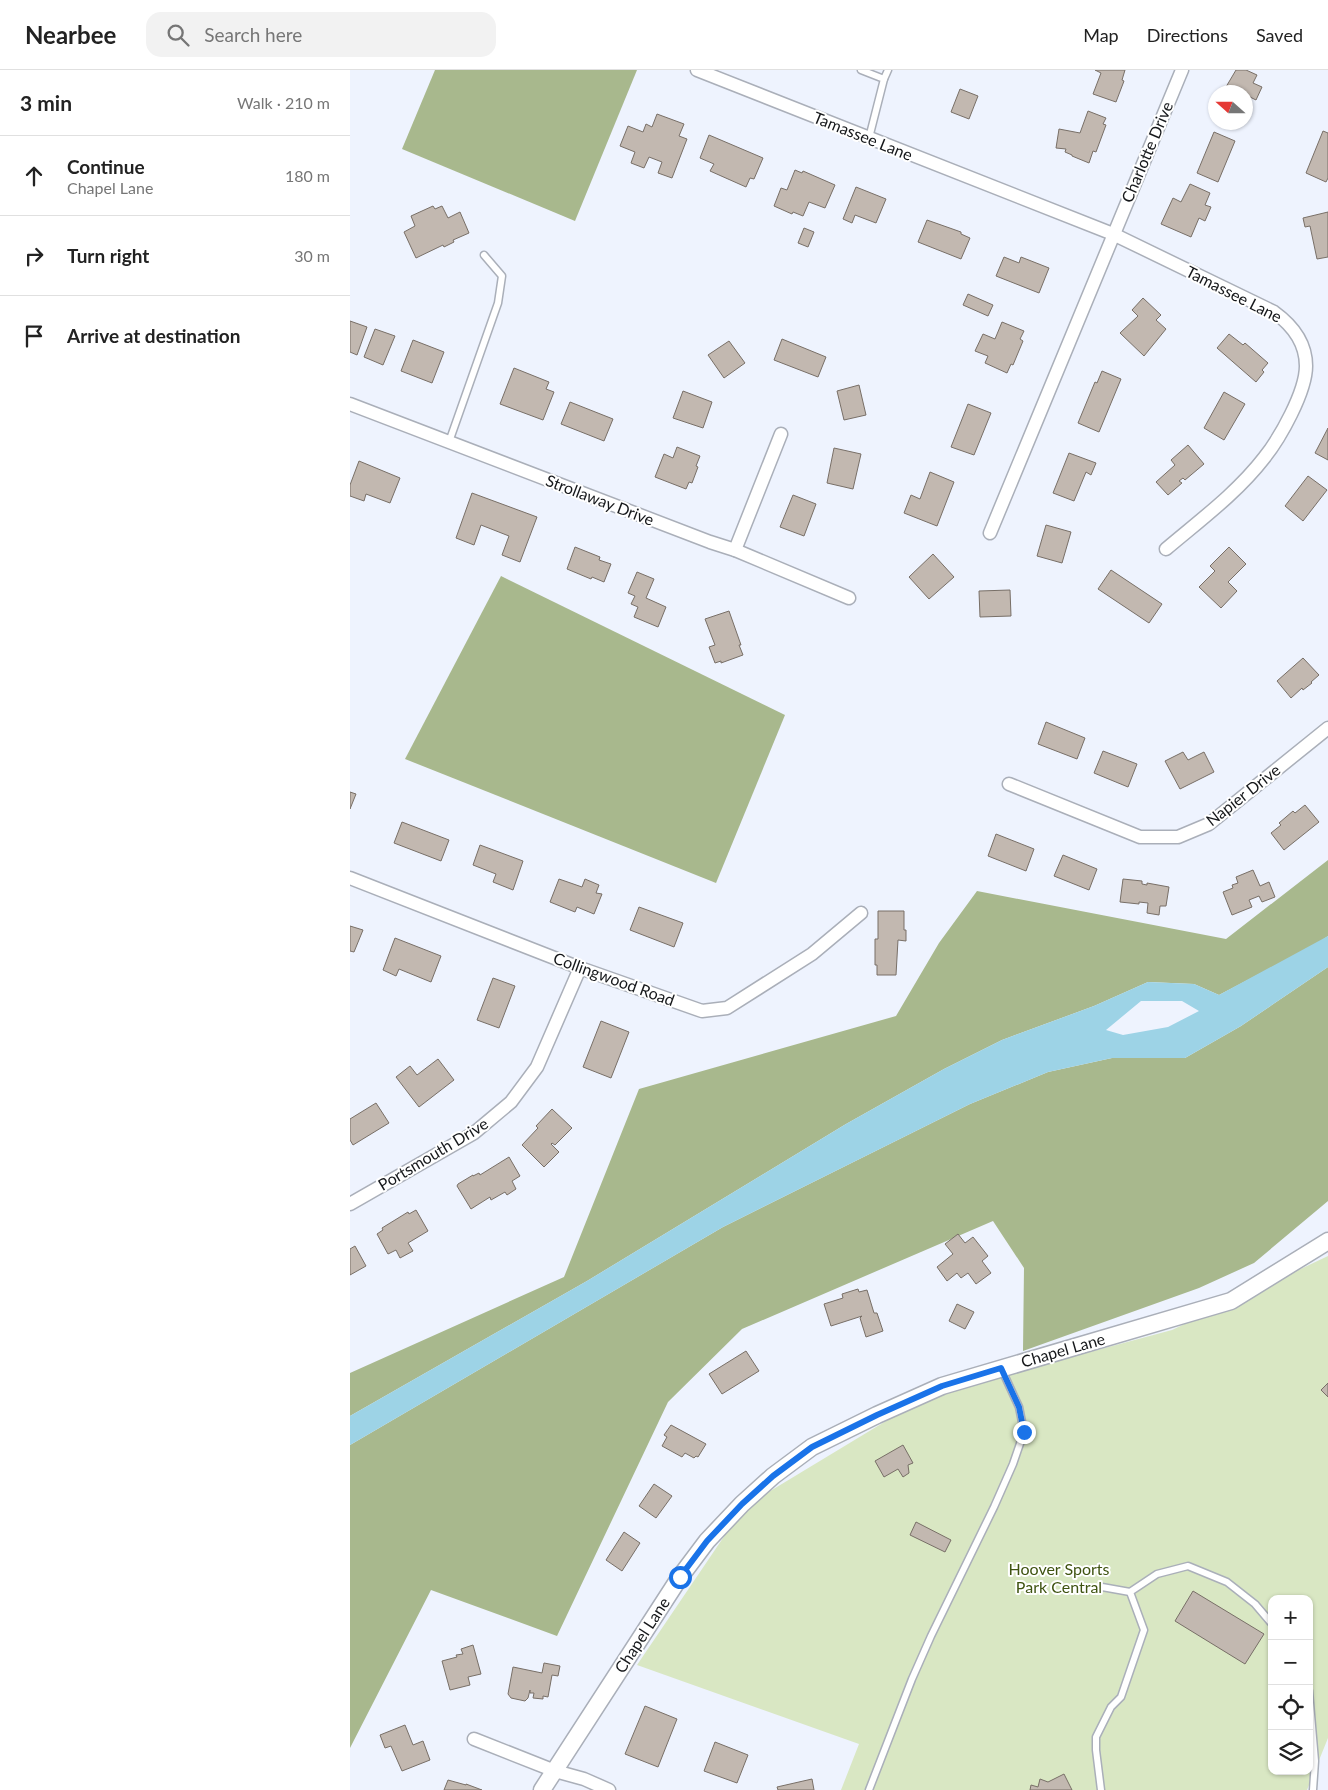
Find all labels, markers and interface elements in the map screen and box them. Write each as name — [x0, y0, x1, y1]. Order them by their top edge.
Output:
search box — [146, 12, 496, 57]
text: Nearbee — [25, 20, 116, 49]
icon: search — [164, 21, 192, 49]
text: Search here — [204, 23, 302, 46]
text: Map — [1083, 24, 1119, 46]
text: Directions — [1147, 24, 1228, 46]
text: Saved — [1256, 24, 1303, 46]
north arrow — [1208, 85, 1253, 130]
text: 3 min — [20, 90, 72, 115]
text: Walk · 210 m — [237, 93, 330, 112]
street label: Charlotte Drive — [1117, 99, 1176, 205]
street label: Tamassee Lane — [811, 107, 915, 164]
text: Continue — [67, 155, 145, 178]
icon: ahead — [20, 162, 48, 190]
text: 180 m — [285, 166, 330, 185]
text: Chapel Lane — [67, 178, 153, 197]
icon: right — [20, 242, 48, 270]
text: Turn right — [67, 244, 149, 267]
text: 30 m — [294, 246, 330, 265]
street label: Tamassee Lane — [1183, 261, 1285, 326]
icon: arrive — [20, 322, 48, 350]
text: Arrive at destination — [67, 324, 240, 347]
street label: Strollaway Drive — [543, 470, 657, 529]
street label: Napier Drive — [1202, 760, 1284, 829]
street label: Collingwood Road — [551, 948, 677, 1009]
street label: Portsmouth Drive — [374, 1113, 491, 1194]
street label: Chapel Lane — [1019, 1328, 1107, 1371]
route end — [1013, 1421, 1036, 1444]
park label: Hoover Sports Park Central — [1009, 1559, 1110, 1596]
route start — [669, 1566, 692, 1589]
street label: Chapel Lane — [610, 1593, 673, 1676]
map controls — [1268, 1595, 1313, 1775]
button: + — [1268, 1595, 1313, 1640]
button: − — [1268, 1640, 1313, 1685]
button: locate — [1268, 1685, 1313, 1730]
button: layers — [1268, 1730, 1313, 1775]

